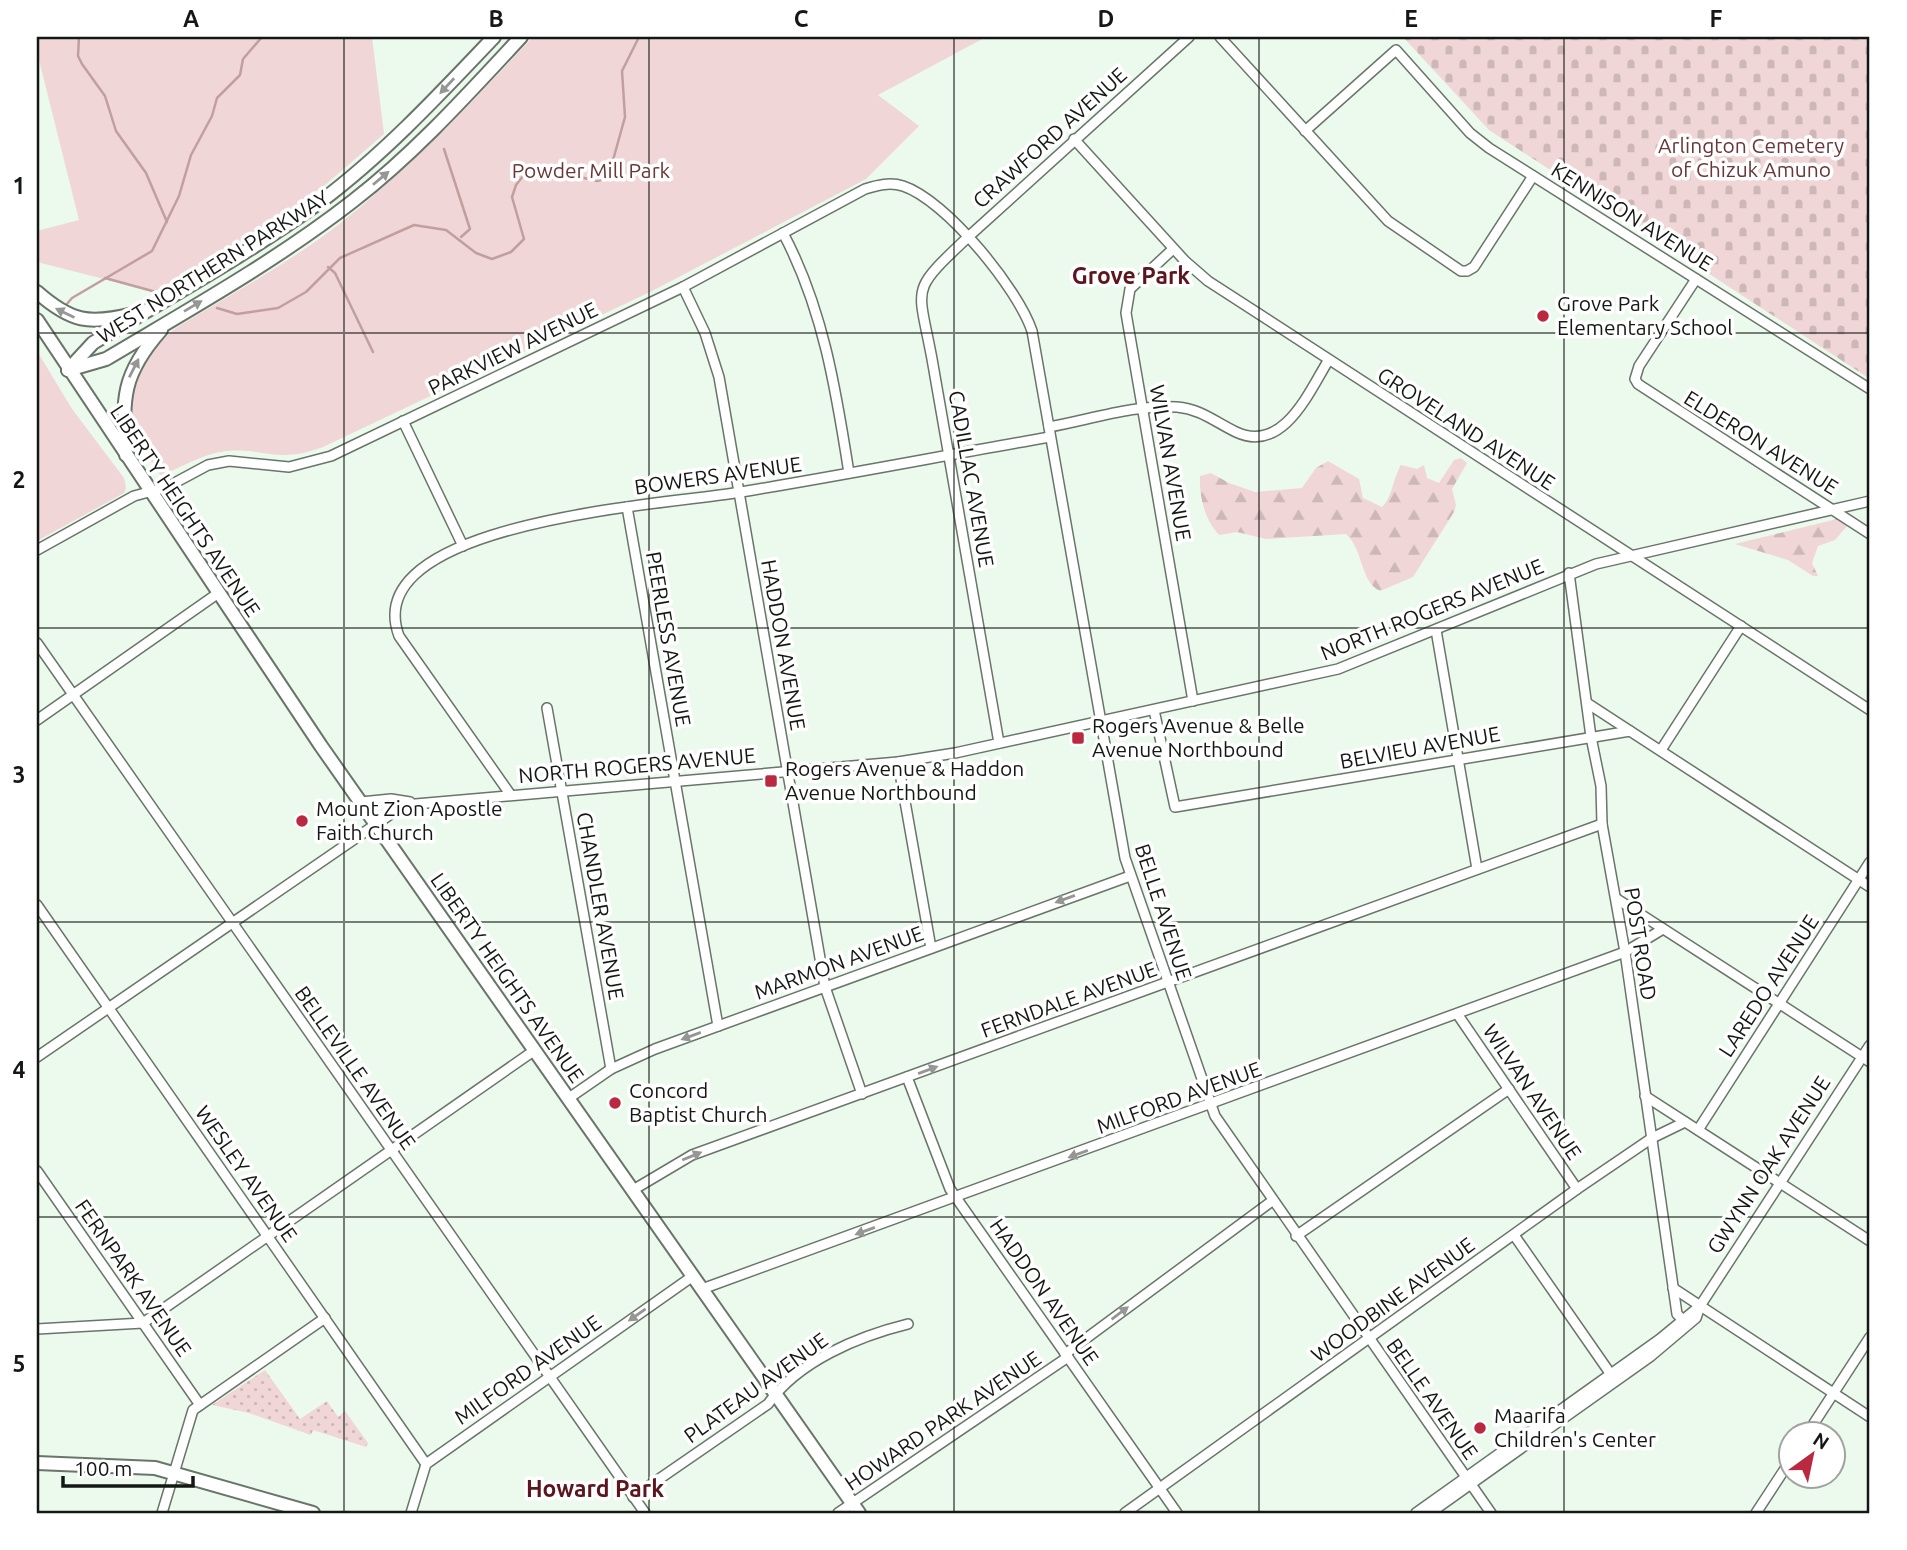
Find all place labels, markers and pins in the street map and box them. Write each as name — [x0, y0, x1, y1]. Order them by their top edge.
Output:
place label: Grove Park Elementary School — [1557, 291, 1733, 339]
marker: Grove Park Elementary School — [1535, 308, 1551, 324]
place label: Rogers Avenue & Belle Avenue Northbound — [1092, 713, 1305, 761]
marker: Rogers Avenue & Belle Avenue Northbound — [1070, 730, 1086, 746]
place label: Rogers Avenue & Haddon Avenue Northbound — [785, 756, 1024, 804]
marker: Rogers Avenue & Haddon Avenue Northbound — [763, 773, 779, 789]
place label: Mount Zion Apostle Faith Church — [316, 796, 503, 844]
marker: Mount Zion Apostle Faith Church — [294, 813, 310, 829]
place label: Concord Baptist Church — [629, 1078, 768, 1126]
marker: Concord Baptist Church — [607, 1095, 623, 1111]
place label: Maarifa Children's Center — [1494, 1403, 1656, 1451]
marker: Maarifa Children's Center — [1472, 1420, 1488, 1436]

